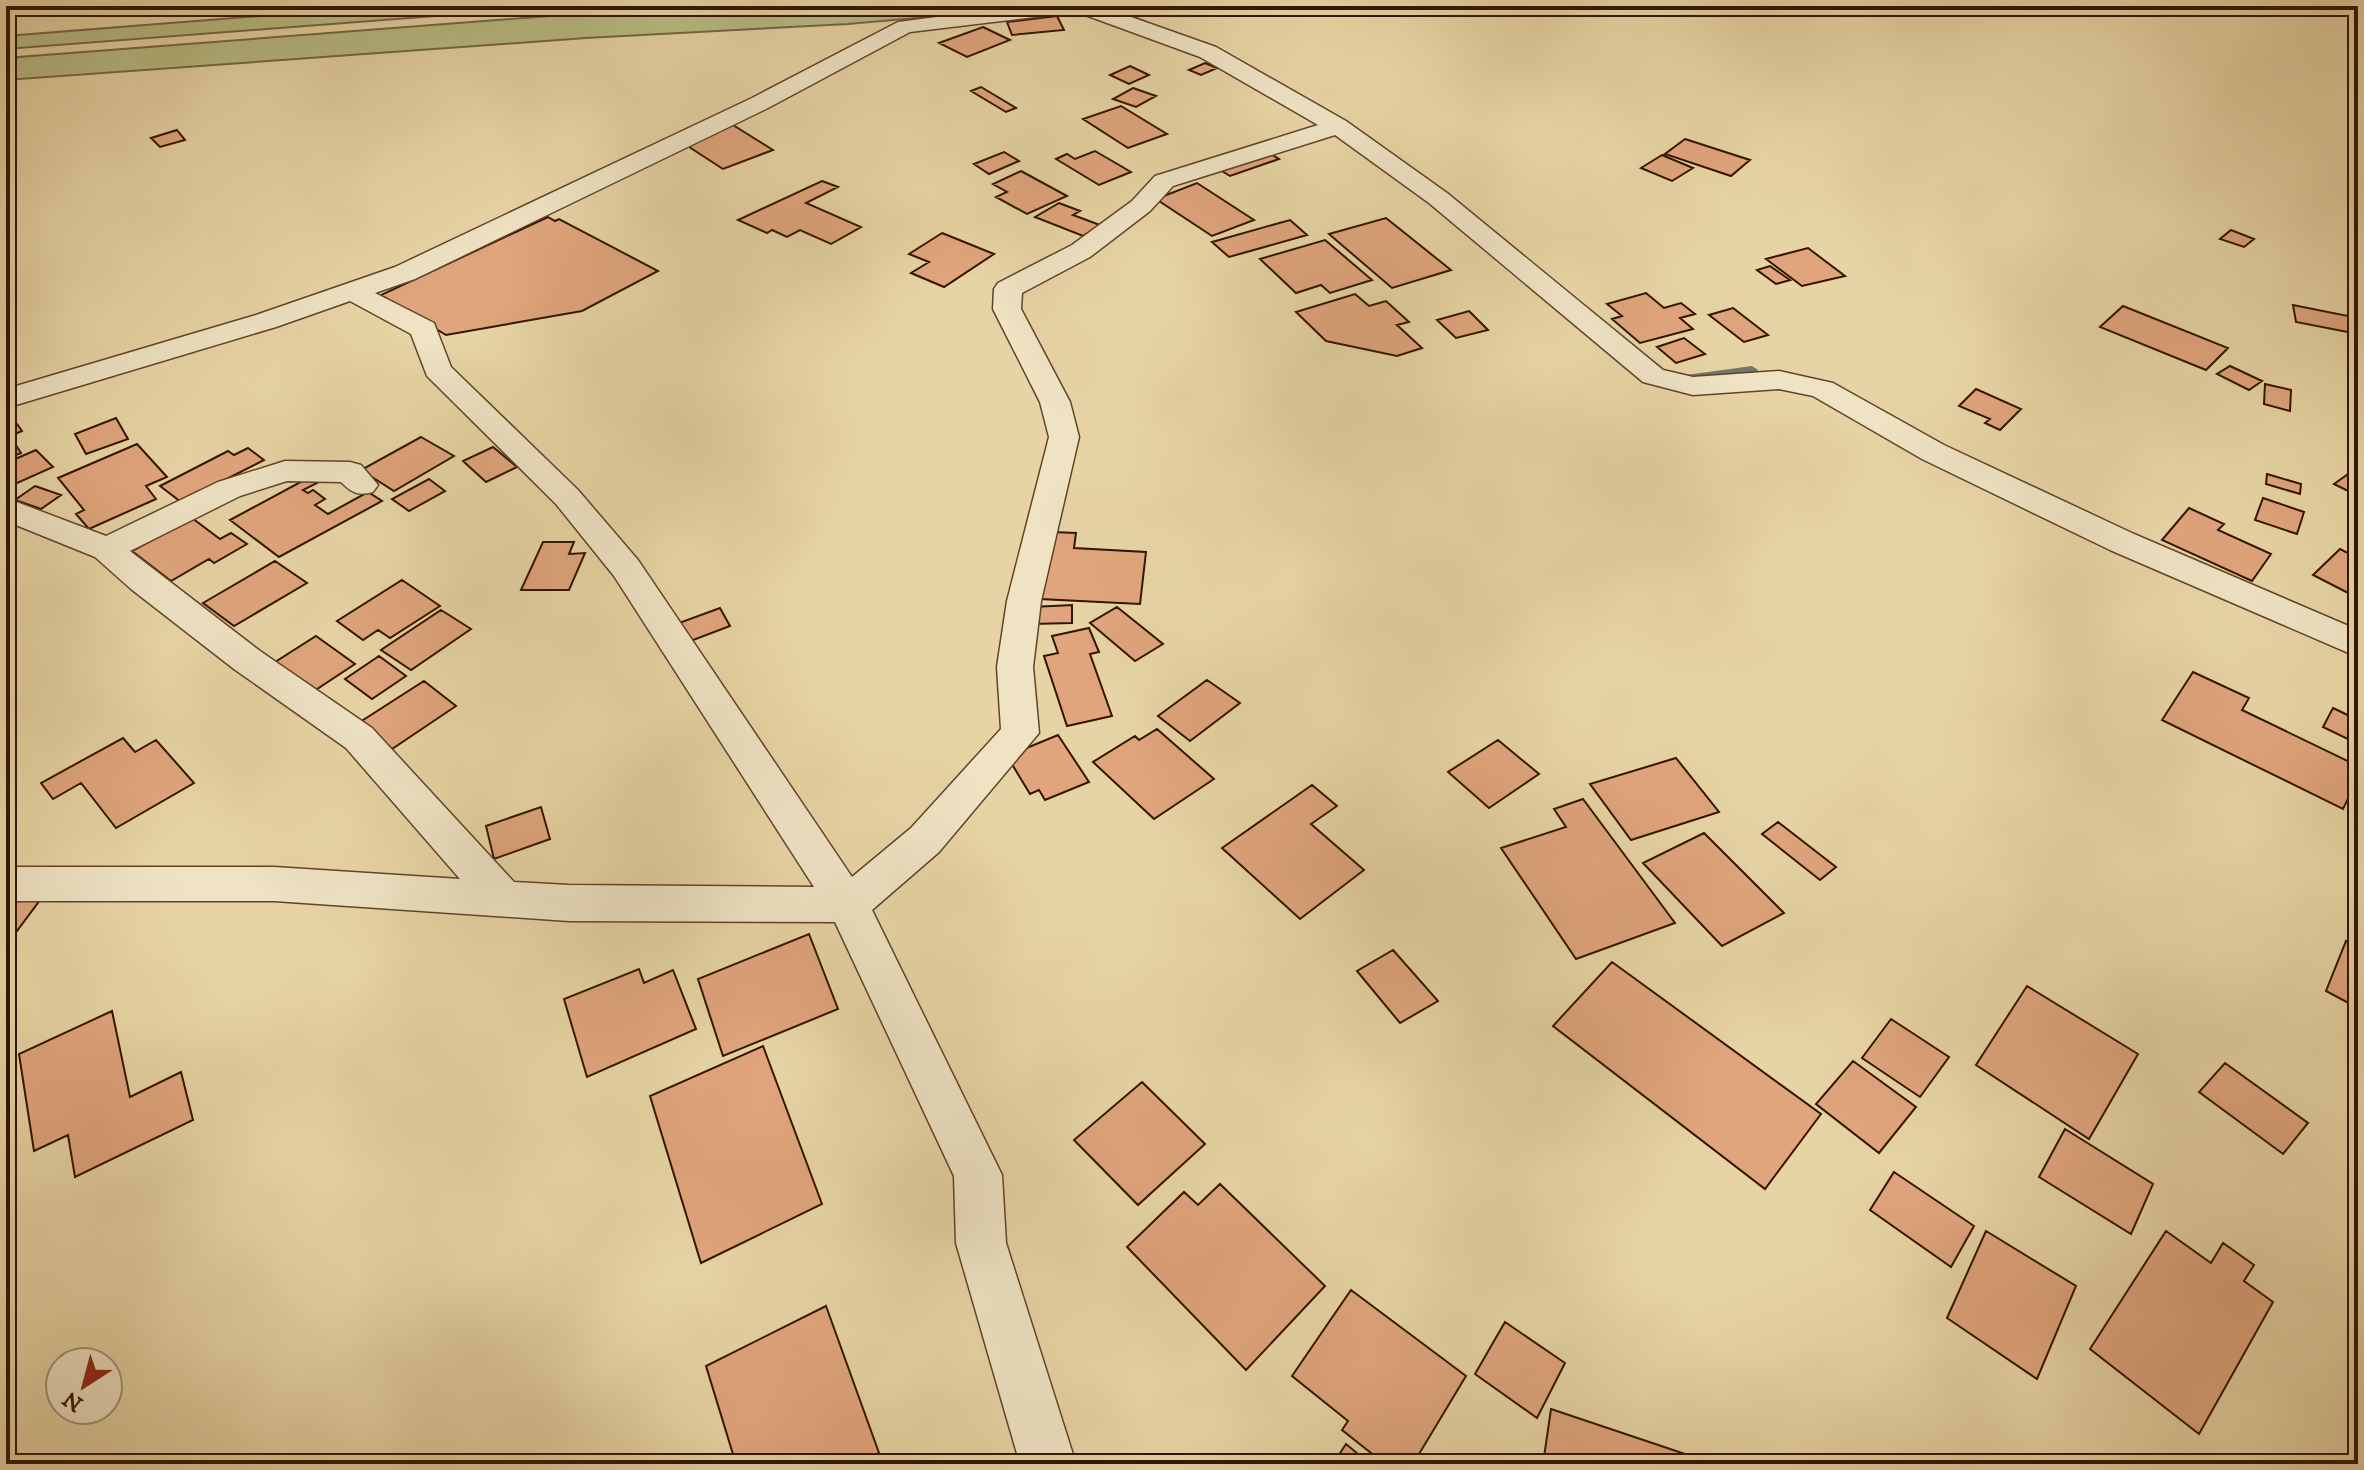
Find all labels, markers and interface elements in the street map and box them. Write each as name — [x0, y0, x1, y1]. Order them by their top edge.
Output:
north arrow — [44, 1346, 124, 1426]
text: N — [58, 1385, 88, 1417]

